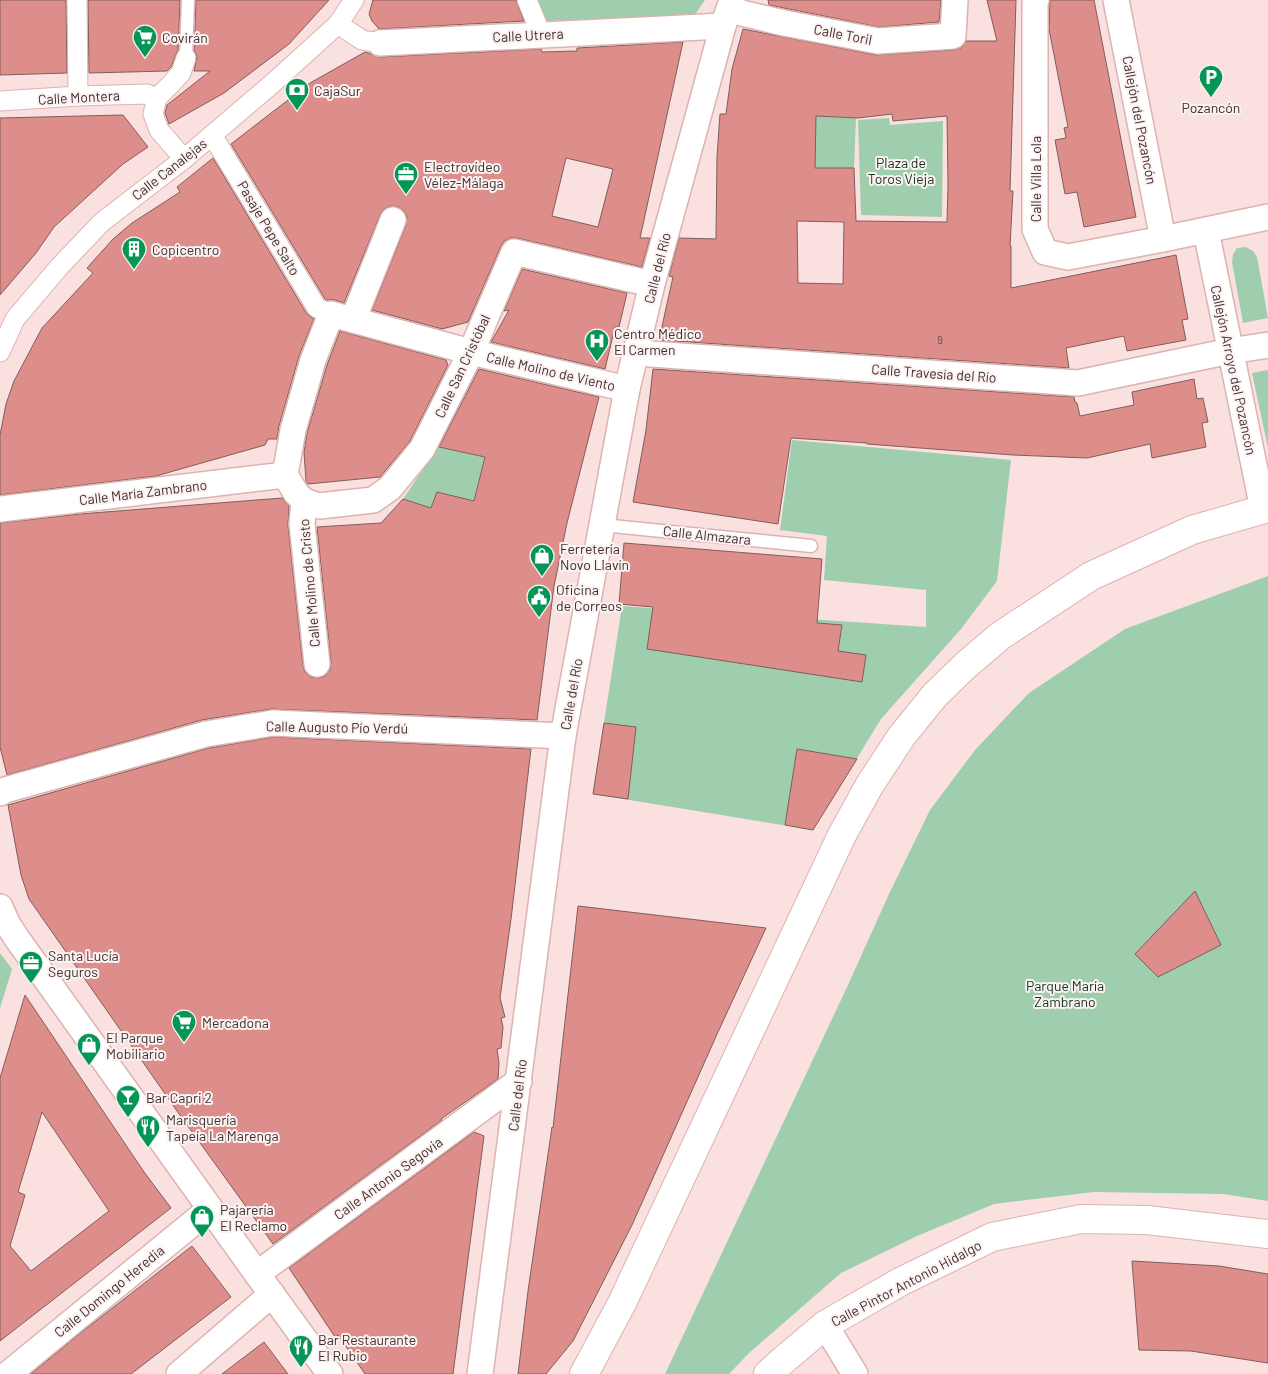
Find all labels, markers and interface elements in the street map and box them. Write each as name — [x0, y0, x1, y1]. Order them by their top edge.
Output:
street label: Calle Toril — [813, 20, 873, 48]
supermarket icon: Covirán — [132, 24, 158, 58]
street label: Calle Utrera — [492, 25, 564, 45]
place label: Covirán — [162, 29, 208, 46]
street label: Callejón del Pozancón — [1119, 54, 1161, 186]
parking icon: Pozancón — [1198, 64, 1224, 98]
bank icon: CajaSur — [284, 77, 310, 111]
place label: CajaSur — [314, 82, 361, 99]
street label: Calle Montera — [38, 86, 120, 108]
place label: Pozancón — [1182, 99, 1240, 116]
street label: Calle Canalejas — [128, 134, 210, 204]
street label: Calle Villa Lola — [1027, 136, 1044, 222]
park label: Plaza de Toros Vieja — [868, 154, 934, 187]
place label: Electrovídeo Vélez-Málaga — [424, 158, 504, 191]
office icon: Electrovídeo Vélez-Málaga — [393, 161, 419, 195]
street label: Pasaje Pepe Salto — [234, 178, 304, 278]
street label: Calle del Río — [640, 231, 674, 305]
building icon: Copicentro — [121, 236, 147, 270]
place label: Copicentro — [152, 241, 219, 258]
street label: Callejón Arroyo del Pozancón — [1208, 283, 1260, 457]
street label: Calle San Cristóbal — [431, 312, 493, 420]
place label: Centro Médico El Carmen — [614, 325, 702, 358]
hospital icon: Centro Médico El Carmen — [584, 328, 610, 362]
house number: 9 — [937, 333, 943, 346]
street label: Calle Molino de Viento — [485, 348, 617, 394]
street label: Calle Travesía del Río — [871, 360, 997, 386]
street label: Calle María Zambrano — [78, 476, 208, 508]
street label: Calle Molino de Cristo — [295, 518, 323, 648]
street label: Calle Almazara — [662, 522, 752, 548]
place label: Ferretería Novo Llavín — [560, 540, 629, 573]
shop icon: Ferretería Novo Llavín — [529, 543, 555, 577]
place label: Oficina de Correos — [556, 581, 622, 614]
public building icon: Oficina de Correos — [526, 584, 552, 618]
street label: Calle del Río — [556, 657, 586, 731]
street label: Calle Augusto Pío Verdú — [266, 717, 408, 737]
place label: Santa Lucía Seguros — [48, 947, 119, 980]
office icon: Santa Lucía Seguros — [18, 950, 44, 984]
park label: Parque María Zambrano — [1026, 977, 1104, 1010]
supermarket icon: Mercadona — [171, 1009, 197, 1043]
place label: Mercadona — [202, 1014, 269, 1031]
place label: El Parque Mobiliario — [106, 1029, 165, 1062]
shop icon: El Parque Mobiliario — [76, 1032, 102, 1066]
street label: Calle del Río — [504, 1058, 530, 1132]
bar icon: Bar Capri 2 — [115, 1084, 141, 1118]
place label: Bar Capri 2 — [146, 1089, 212, 1106]
place label: Marisquería Tapeía La Marenga — [166, 1111, 279, 1144]
restaurant icon: Marisquería Tapeía La Marenga — [135, 1114, 161, 1148]
street label: Calle Antonio Segovia — [330, 1133, 446, 1223]
place label: Pajarería El Reclamo — [220, 1201, 287, 1234]
shop icon: Pajarería El Reclamo — [189, 1204, 215, 1238]
street label: Calle Pintor Antonio Hidalgo — [828, 1236, 984, 1330]
street label: Calle Domingo Heredia — [51, 1241, 167, 1341]
place label: Bar Restaurante El Rubio — [318, 1331, 416, 1364]
restaurant icon: Bar Restaurante El Rubio — [288, 1334, 314, 1368]

